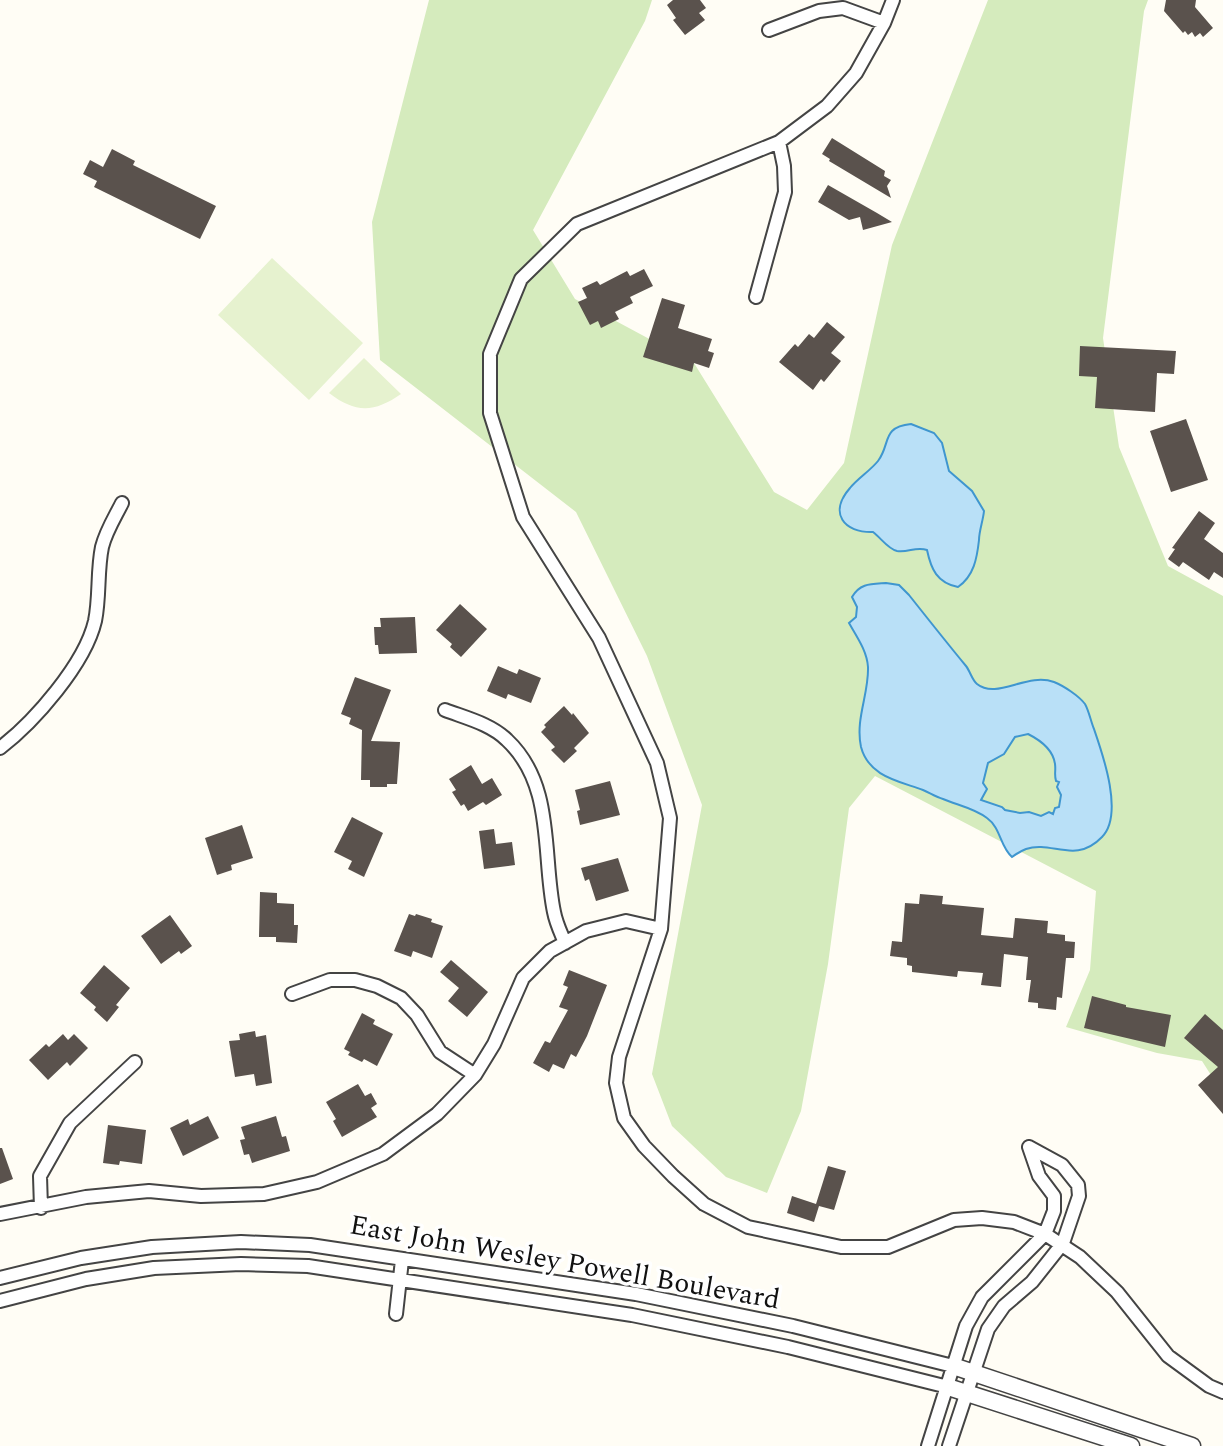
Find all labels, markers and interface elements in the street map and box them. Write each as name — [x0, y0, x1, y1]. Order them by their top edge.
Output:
street label: East John Wesley Powell Boulevard — [346, 1203, 783, 1322]

